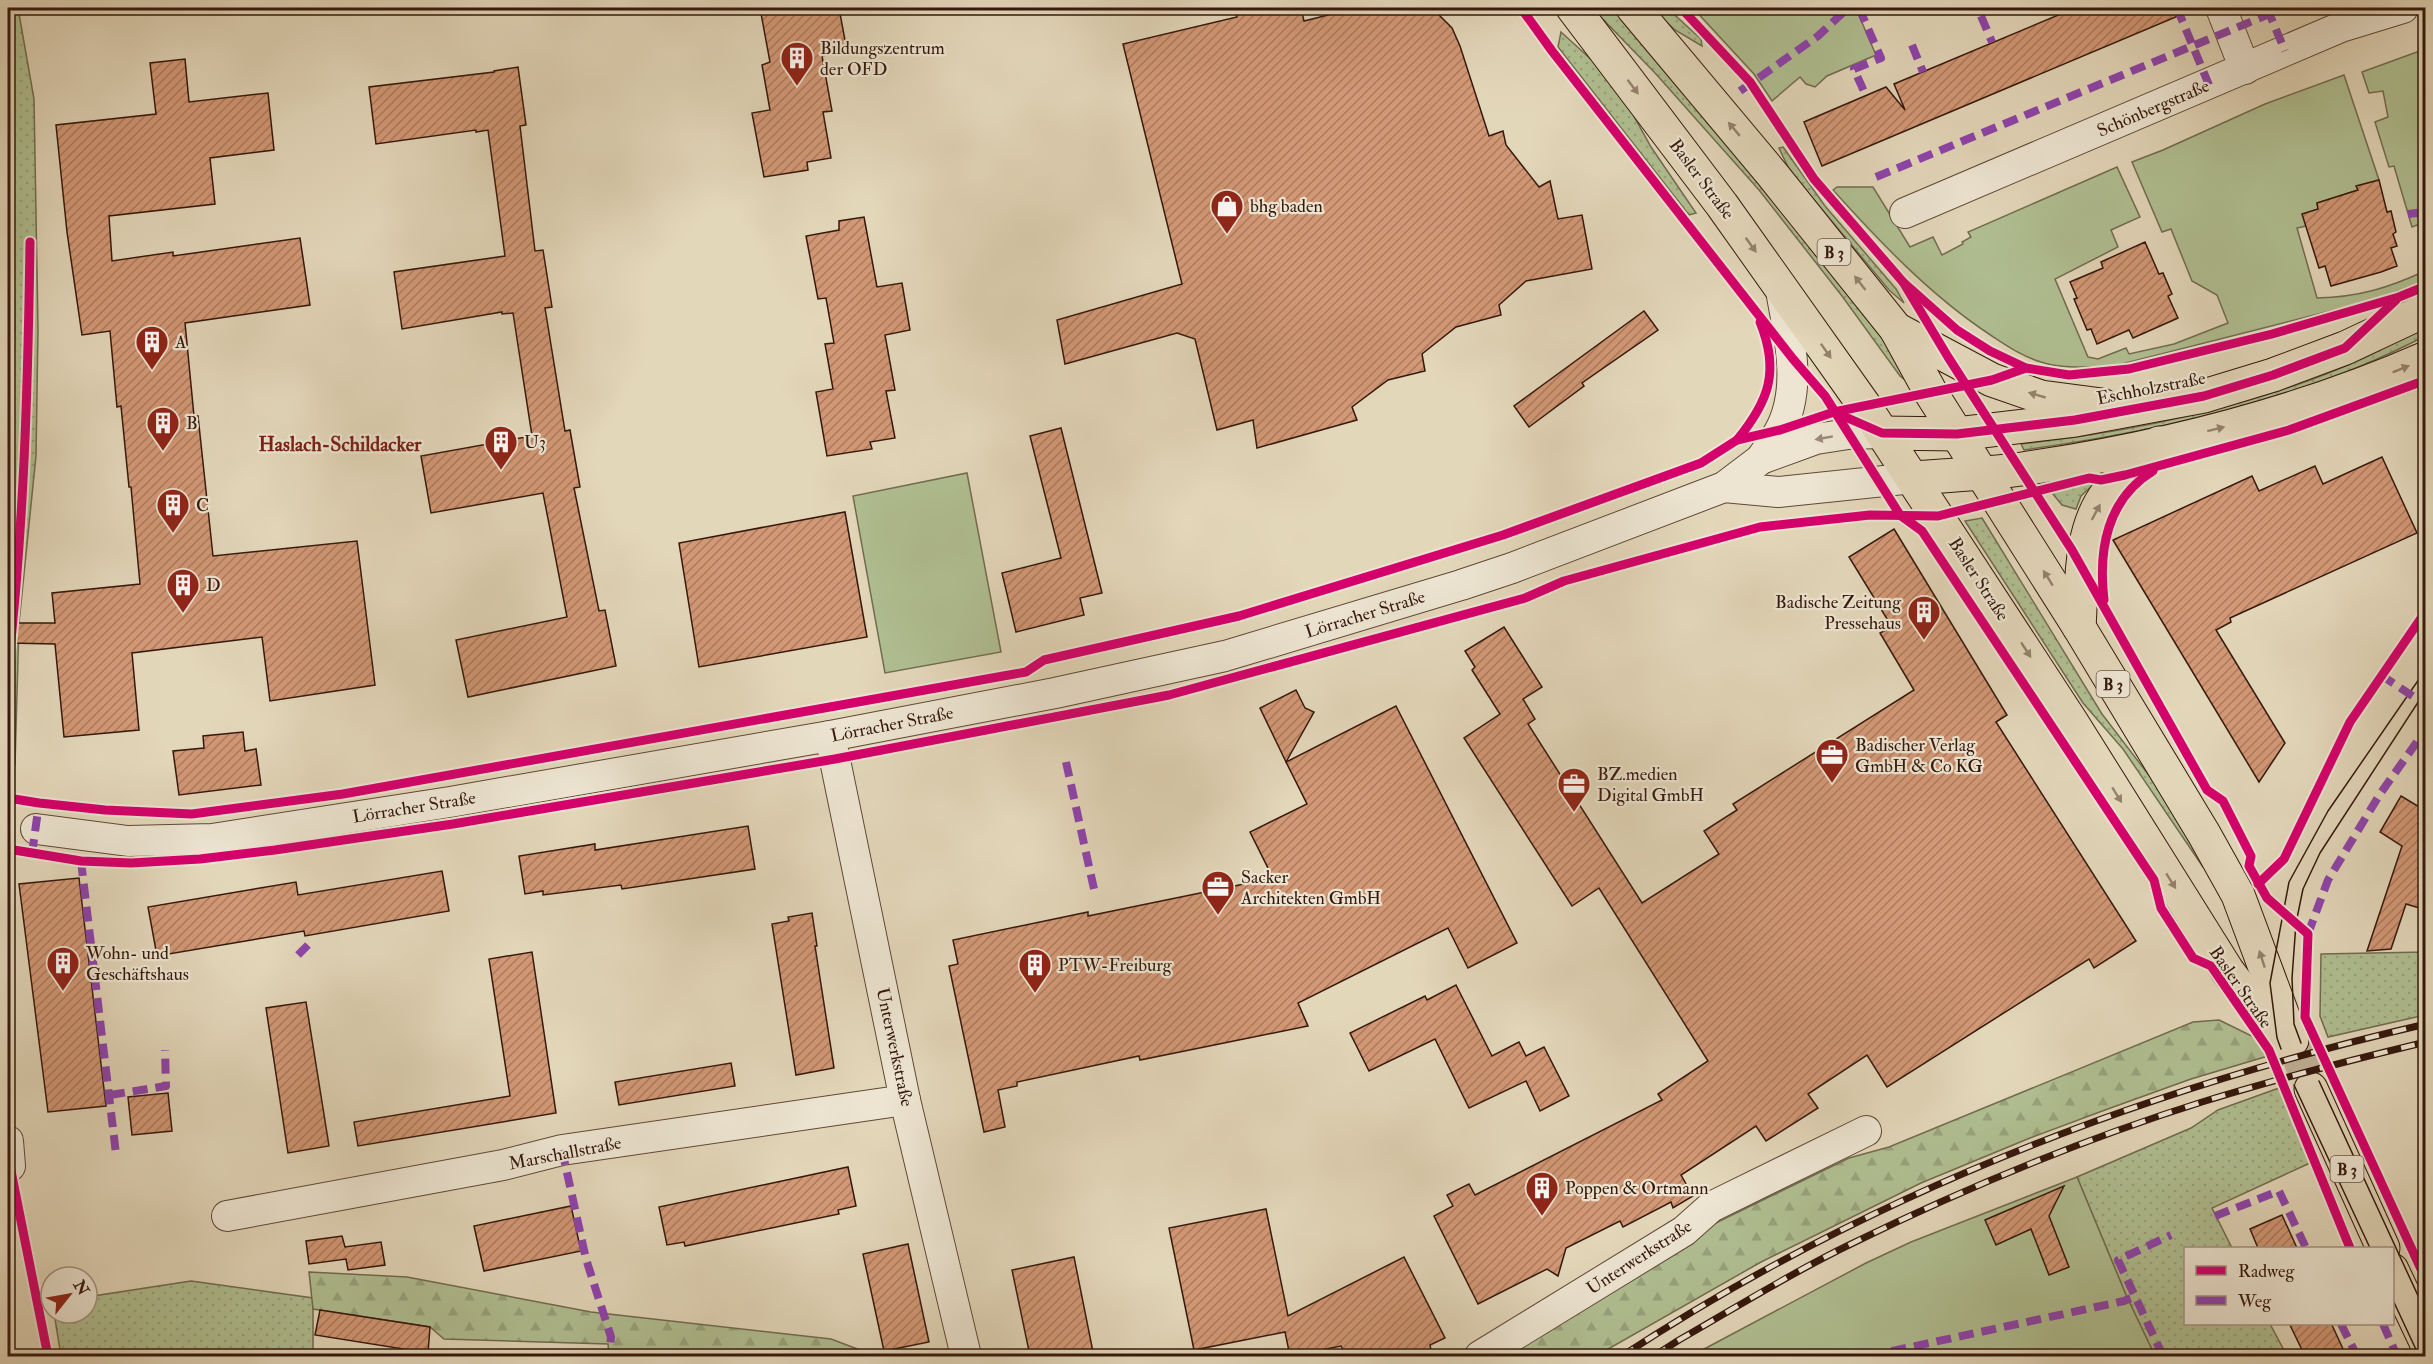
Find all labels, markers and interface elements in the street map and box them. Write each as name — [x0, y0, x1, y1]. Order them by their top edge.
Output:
place label: Bildungszentrum der OFD — [820, 37, 945, 81]
building icon: Bildungszentrum der OFD — [779, 40, 815, 87]
street label: Schönbergstraße — [2094, 74, 2213, 142]
one-way arrow — [1627, 80, 1639, 95]
one-way arrow — [1728, 121, 1741, 137]
street label: Basler Straße — [1664, 134, 1740, 225]
shop icon: bhg baden — [1209, 188, 1245, 235]
place label: bhg baden — [1250, 195, 1323, 218]
one-way arrow — [1745, 237, 1757, 253]
road number: B 3 — [1818, 239, 1850, 265]
one-way arrow — [1854, 276, 1866, 291]
building icon: A — [134, 324, 170, 371]
place label: A — [174, 331, 187, 354]
one-way arrow — [1820, 342, 1832, 358]
one-way arrow — [2392, 364, 2410, 373]
street label: Eschholzstraße — [2095, 367, 2208, 410]
one-way arrow — [2028, 389, 2046, 399]
building icon: B — [145, 405, 181, 452]
place label: B — [186, 412, 198, 435]
building icon: U3 — [483, 424, 519, 471]
one-way arrow — [2206, 424, 2225, 434]
place label: U3 — [524, 431, 546, 454]
district label: Haslach-Schildacker — [258, 432, 422, 457]
one-way arrow — [1814, 434, 1833, 443]
building icon: C — [155, 487, 191, 534]
place label: C — [196, 494, 209, 517]
one-way arrow — [2091, 504, 2101, 521]
street label: Basler Straße — [1943, 533, 2014, 626]
building icon: D — [165, 567, 201, 614]
one-way arrow — [2042, 570, 2053, 586]
place label: D — [206, 574, 221, 597]
street label: Lörracher Straße — [1302, 585, 1428, 644]
place label: Badische Zeitung Pressehaus — [1775, 591, 1902, 635]
building icon: Badische Zeitung Pressehaus — [1906, 594, 1942, 641]
one-way arrow — [2020, 642, 2031, 659]
road number: B 3 — [2096, 671, 2130, 697]
street label: Lörracher Straße — [829, 701, 956, 748]
place label: Badischer Verlag GmbH & Co KG — [1855, 734, 1983, 778]
office icon: Badischer Verlag GmbH & Co KG — [1814, 737, 1850, 784]
place label: BZ.medien Digital GmbH — [1597, 763, 1704, 807]
office icon: BZ.medien Digital GmbH — [1556, 766, 1592, 813]
street label: Lörracher Straße — [351, 786, 478, 829]
one-way arrow — [2112, 786, 2123, 803]
place label: Sacker Architekten GmbH — [1240, 866, 1381, 910]
office icon: Sacker Architekten GmbH — [1200, 869, 1236, 916]
one-way arrow — [2166, 873, 2177, 889]
place label: Wohn- und Geschäftshaus — [85, 942, 189, 986]
street label: Basler Straße — [2204, 942, 2278, 1033]
building icon: Wohn- und Geschäftshaus — [45, 945, 81, 992]
building icon: PTW-Freiburg — [1017, 947, 1053, 994]
one-way arrow — [2257, 950, 2266, 968]
place label: PTW-Freiburg — [1058, 954, 1173, 977]
street label: Unterwerkstraße — [871, 986, 918, 1109]
street label: Marschallstraße — [507, 1131, 624, 1176]
road number: B 3 — [2330, 1156, 2364, 1182]
building icon: Poppen & Ortmann — [1524, 1170, 1560, 1217]
place label: Poppen & Ortmann — [1565, 1177, 1708, 1200]
street label: Unterwerkstraße — [1582, 1215, 1697, 1300]
legend — [2184, 1247, 2394, 1325]
text: Radweg — [2238, 1260, 2296, 1283]
north arrow — [39, 1265, 99, 1325]
text: N — [68, 1276, 94, 1300]
text: Weg — [2237, 1290, 2272, 1313]

